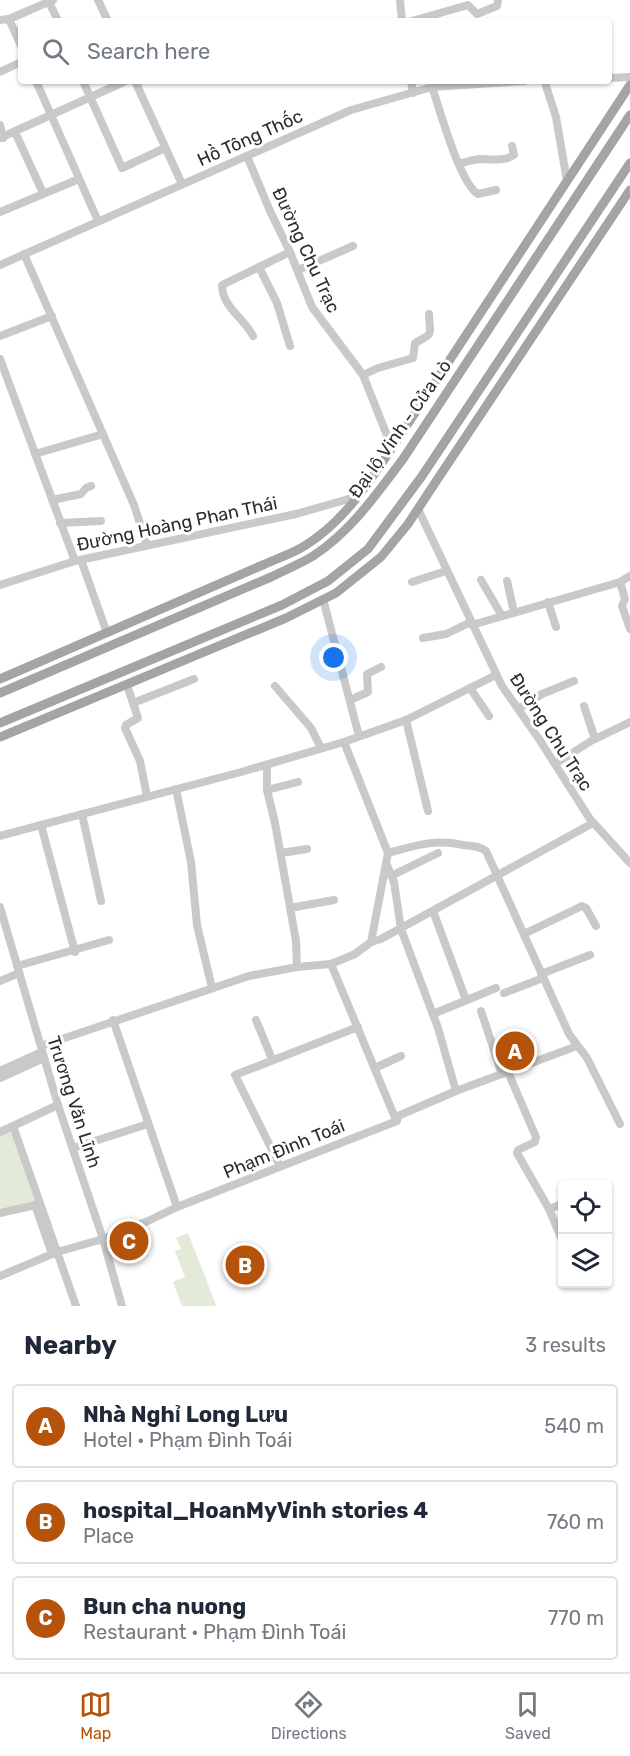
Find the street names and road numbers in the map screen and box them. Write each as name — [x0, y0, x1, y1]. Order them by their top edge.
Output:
street label: Hồ Tông Thốc — [194, 104, 306, 171]
street label: Đường Chu Trạc — [267, 184, 345, 316]
street label: Đại lộ Vinh - Cửa Lò — [344, 356, 456, 502]
street label: Đường Hoàng Phan Thái — [75, 492, 279, 556]
street label: Đường Chu Trạc — [505, 669, 597, 795]
street label: Trương Văn Lĩnh — [42, 1033, 106, 1171]
street label: Phạm Đình Toái — [220, 1115, 348, 1183]

